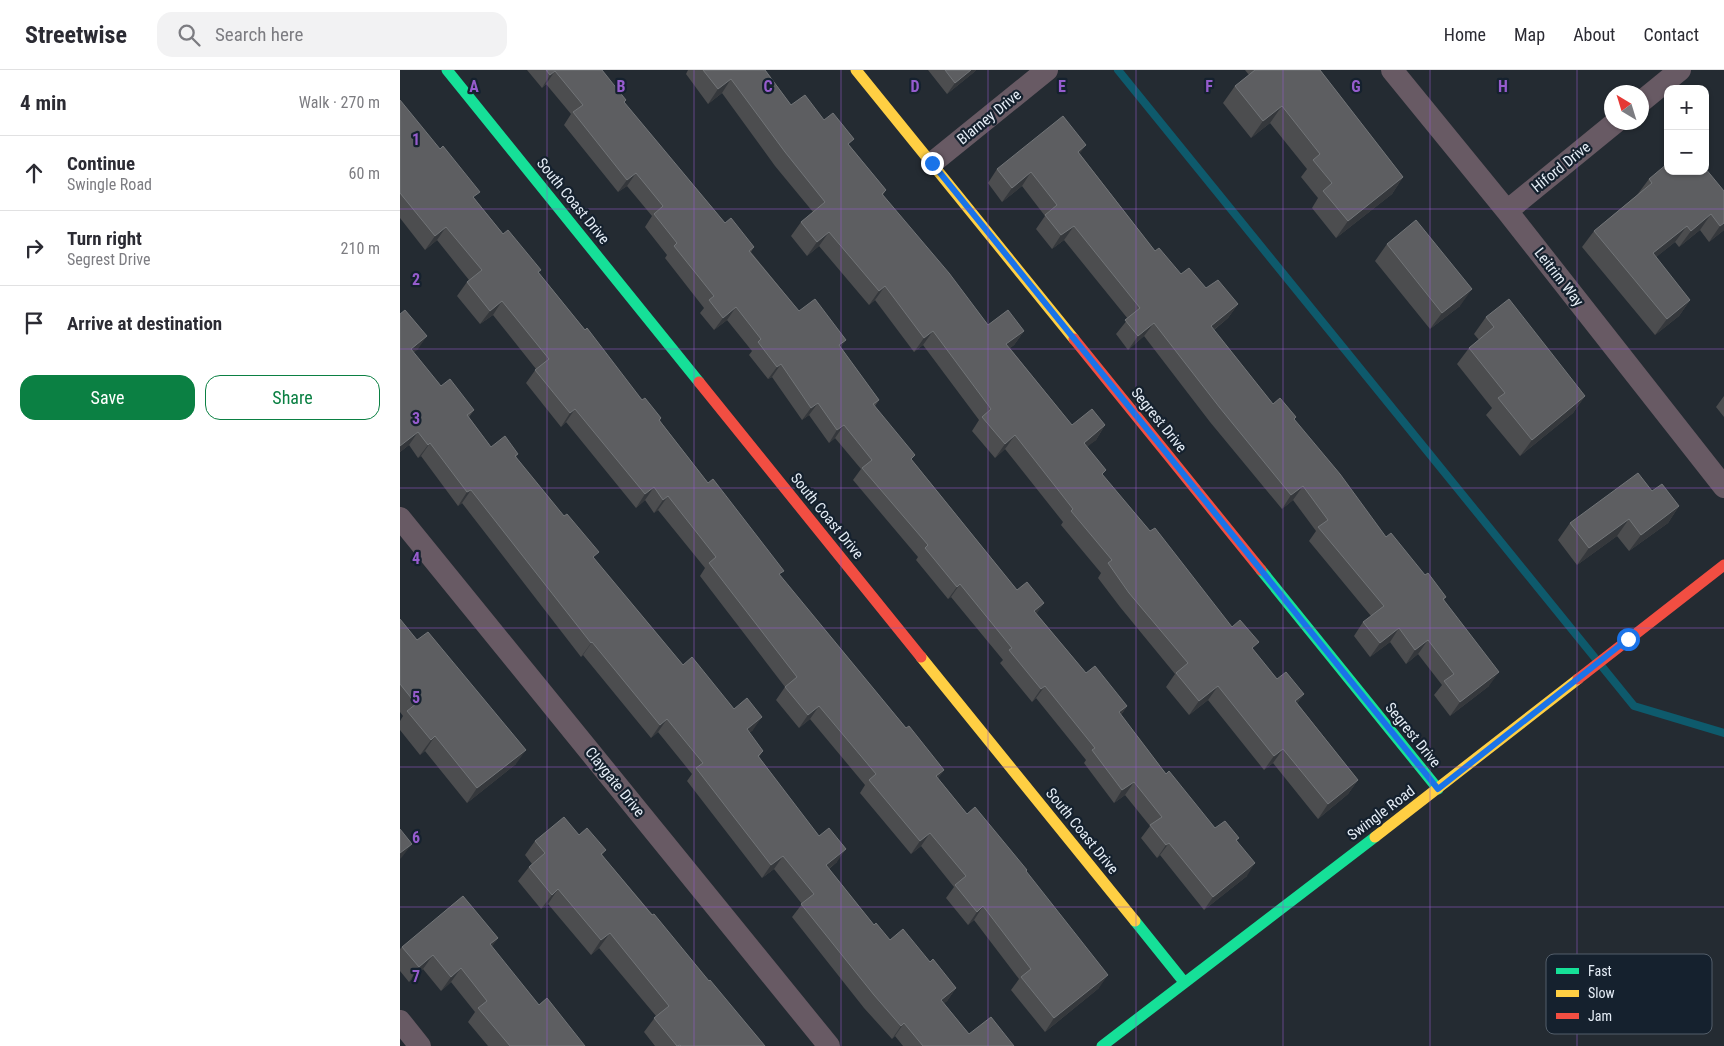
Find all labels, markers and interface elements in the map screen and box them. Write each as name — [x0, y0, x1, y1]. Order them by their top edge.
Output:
search box — [157, 12, 507, 57]
text: Streetwise — [25, 21, 127, 49]
icon: search — [175, 21, 203, 49]
text: Search here — [215, 23, 303, 46]
text: Home — [1444, 24, 1486, 45]
text: Map — [1514, 24, 1545, 45]
text: About — [1573, 24, 1615, 45]
text: Contact — [1643, 24, 1699, 45]
text: A — [469, 77, 479, 96]
text: B — [617, 77, 626, 96]
text: C — [763, 77, 773, 96]
text: D — [910, 77, 920, 96]
text: E — [1058, 77, 1066, 96]
text: F — [1205, 77, 1213, 96]
text: G — [1351, 77, 1361, 96]
text: H — [1498, 77, 1508, 96]
north arrow — [1604, 85, 1649, 130]
map controls — [1664, 85, 1709, 175]
button: + — [1664, 85, 1709, 130]
street label: Blarney Drive — [953, 86, 1025, 148]
text: 4 min — [20, 91, 67, 115]
text: Walk · 270 m — [299, 93, 380, 112]
text: 1 — [412, 130, 420, 149]
button: − — [1664, 130, 1709, 175]
street label: Hiford Drive — [1528, 138, 1594, 196]
text: Continue — [67, 152, 135, 175]
route end — [921, 152, 944, 175]
street label: South Coast Drive — [533, 154, 613, 248]
icon: ahead — [20, 159, 48, 187]
text: 60 m — [348, 164, 380, 183]
text: Swingle Road — [67, 175, 152, 194]
text: Turn right — [67, 227, 142, 250]
icon: right — [20, 234, 48, 262]
text: 210 m — [341, 239, 380, 258]
street label: Leitrim Way — [1531, 244, 1587, 310]
text: Segrest Drive — [67, 250, 151, 269]
text: 2 — [412, 270, 420, 289]
icon: arrive — [20, 309, 48, 337]
text: Arrive at destination — [67, 312, 222, 335]
button: Save — [20, 375, 195, 420]
button: Share — [205, 375, 380, 420]
street label: Segrest Drive — [1127, 384, 1191, 456]
text: 3 — [412, 409, 420, 428]
street label: South Coast Drive — [787, 469, 867, 563]
text: 4 — [412, 549, 420, 568]
route start — [1617, 628, 1640, 651]
text: 5 — [412, 688, 420, 707]
street label: Segrest Drive — [1381, 699, 1445, 771]
street label: Claygate Drive — [581, 743, 649, 821]
street label: Swingle Road — [1344, 782, 1418, 844]
street label: South Coast Drive — [1042, 784, 1122, 878]
text: 6 — [412, 828, 420, 847]
legend — [1546, 954, 1712, 1034]
text: Fast — [1588, 963, 1612, 979]
text: 7 — [412, 967, 420, 986]
text: Slow — [1588, 985, 1615, 1001]
text: Jam — [1588, 1008, 1612, 1024]

